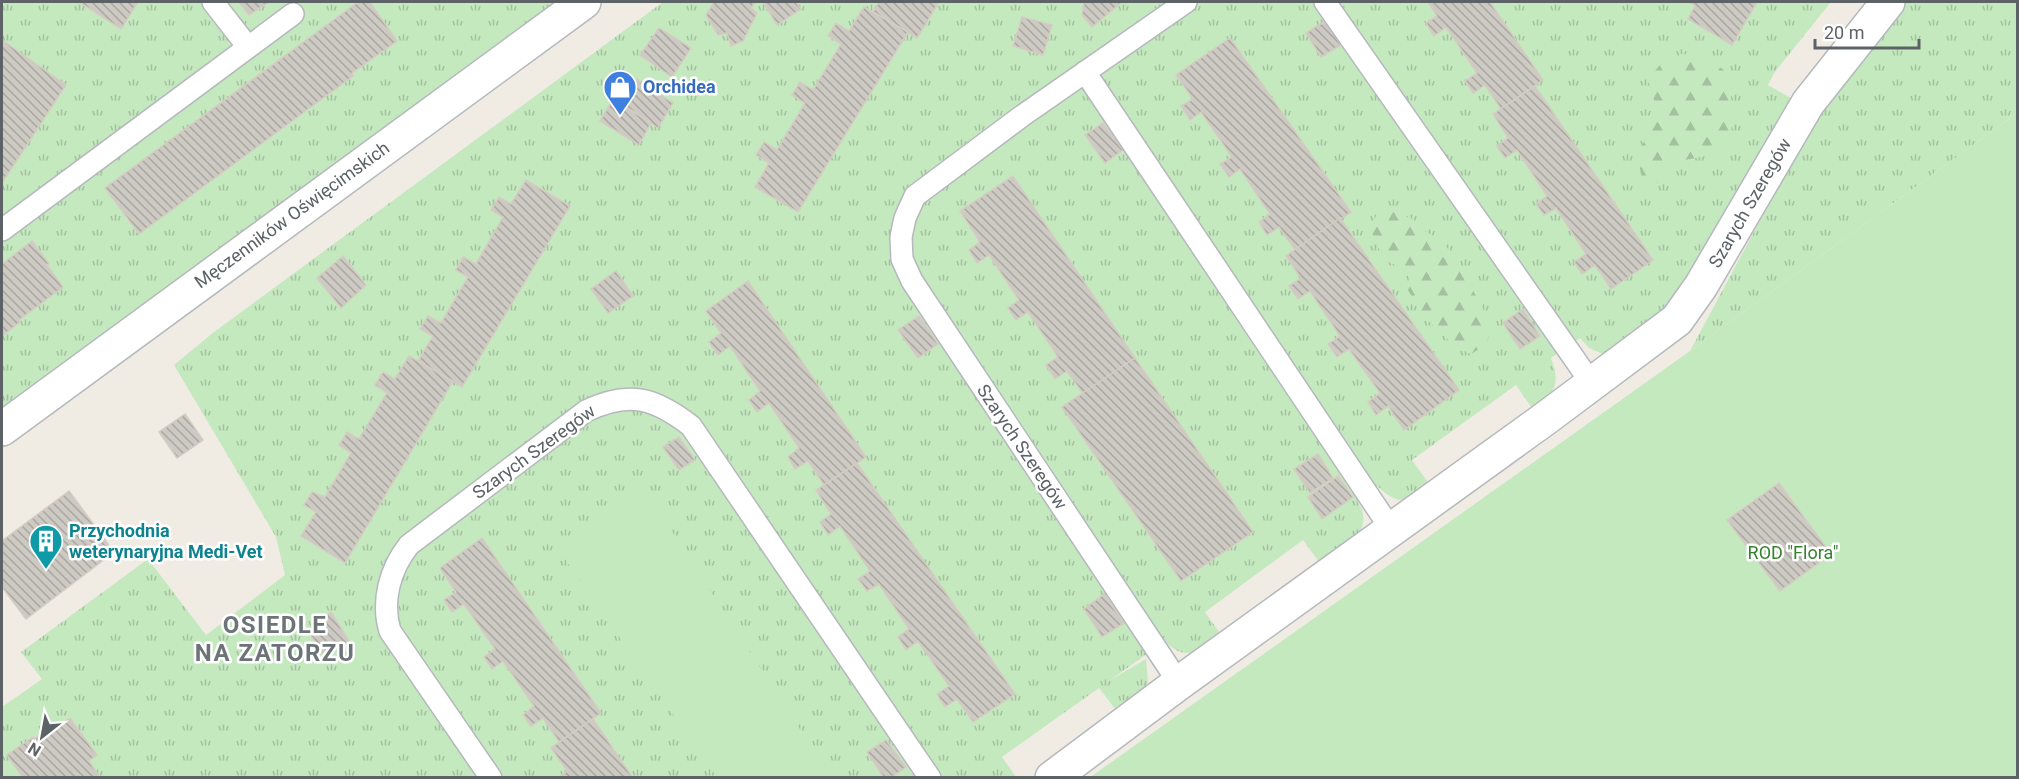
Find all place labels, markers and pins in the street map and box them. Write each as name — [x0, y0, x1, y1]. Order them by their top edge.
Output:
shop icon: Orchidea — [602, 69, 638, 116]
place label: Orchidea — [643, 76, 716, 97]
place label: Przychodnia weterynaryjna Medi-Vet — [69, 520, 263, 562]
building icon: Przychodnia weterynaryjna Medi-Vet — [28, 523, 64, 570]

